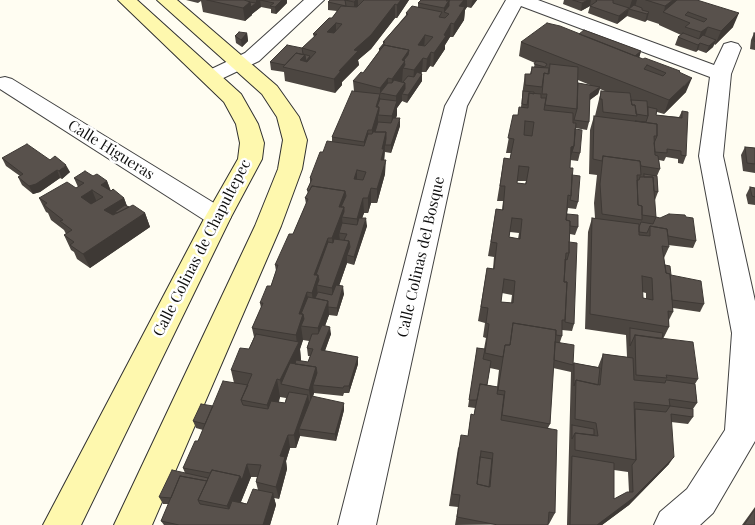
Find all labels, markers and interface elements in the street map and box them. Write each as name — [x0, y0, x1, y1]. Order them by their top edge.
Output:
street label: Calle Higueras — [65, 116, 157, 184]
street label: Calle Colinas de Chapultepec — [149, 156, 255, 340]
street label: Calle Colinas del Bosque — [394, 175, 448, 339]

